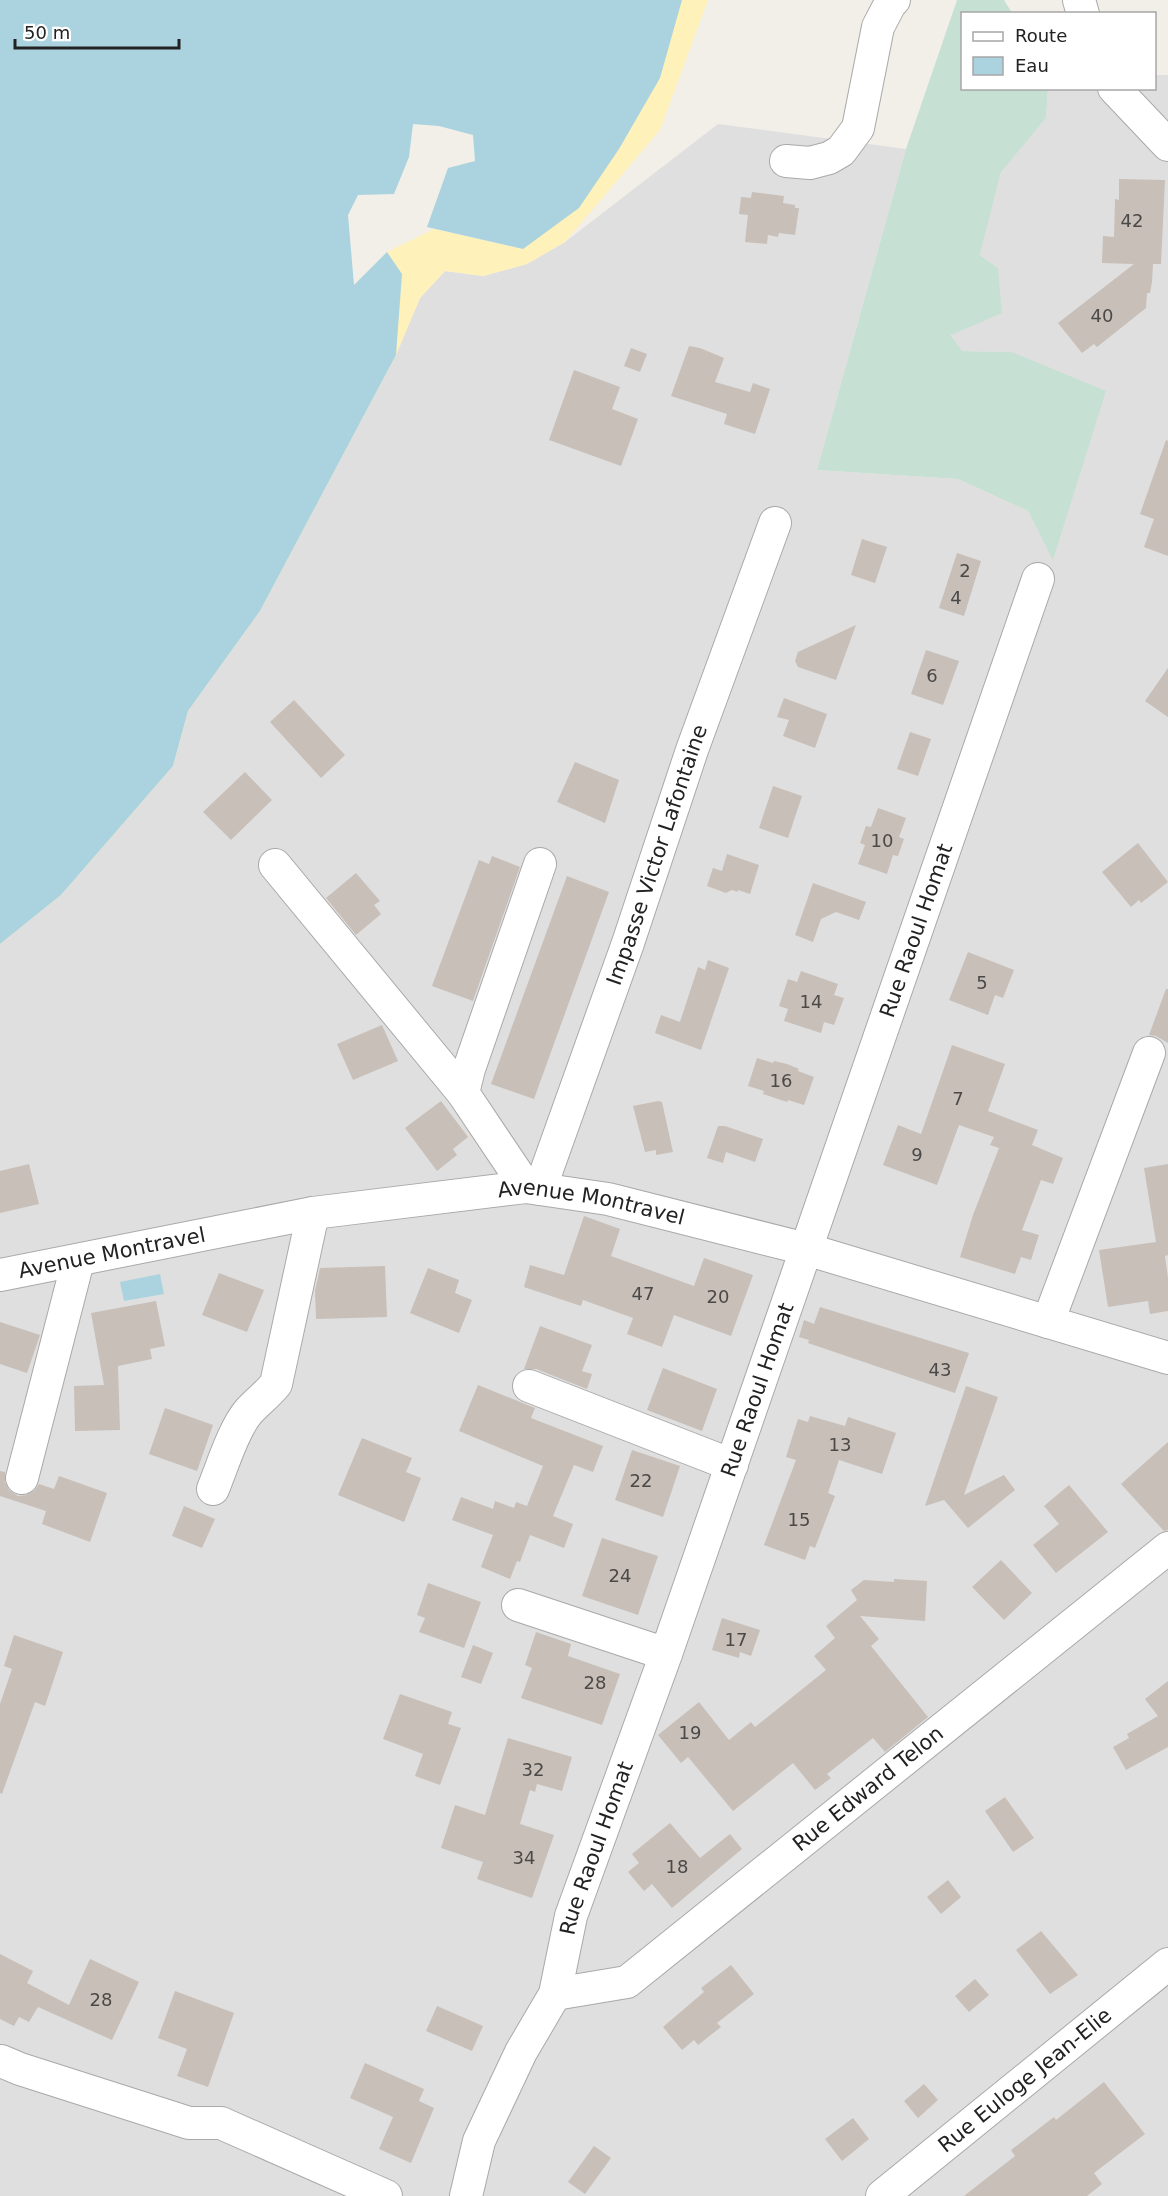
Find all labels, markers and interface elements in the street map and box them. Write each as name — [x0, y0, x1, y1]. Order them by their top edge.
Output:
scale bar — [15, 12, 178, 50]
legend — [961, 12, 1156, 90]
text: 50 m — [24, 22, 70, 43]
text: Route — [1015, 25, 1067, 46]
text: Eau — [1015, 55, 1049, 76]
house number: 42 — [1121, 210, 1143, 231]
house number: 40 — [1091, 305, 1113, 326]
house number: 2 — [959, 560, 971, 581]
house number: 4 — [950, 587, 962, 608]
house number: 6 — [926, 665, 938, 686]
street label: Impasse Victor Lafontaine — [602, 721, 712, 988]
house number: 10 — [871, 830, 893, 851]
street label: Rue Raoul Homat — [875, 840, 958, 1021]
house number: 5 — [976, 972, 988, 993]
house number: 14 — [800, 991, 822, 1012]
house number: 16 — [770, 1070, 792, 1091]
house number: 7 — [952, 1088, 964, 1109]
house number: 9 — [911, 1144, 923, 1165]
street label: Avenue Montravel — [496, 1175, 687, 1230]
street label: Avenue Montravel — [16, 1223, 207, 1283]
house number: 47 — [632, 1283, 654, 1304]
house number: 20 — [707, 1286, 729, 1307]
street label: Rue Raoul Homat — [716, 1300, 799, 1480]
house number: 43 — [929, 1359, 951, 1380]
house number: 13 — [829, 1434, 851, 1455]
house number: 22 — [630, 1470, 652, 1491]
house number: 15 — [788, 1509, 810, 1530]
house number: 24 — [609, 1565, 631, 1586]
house number: 17 — [725, 1629, 747, 1650]
house number: 28 — [584, 1672, 606, 1693]
street label: Rue Edward Telon — [788, 1721, 948, 1856]
house number: 19 — [679, 1722, 701, 1743]
street label: Rue Raoul Homat — [555, 1758, 638, 1937]
house number: 32 — [522, 1759, 544, 1780]
house number: 34 — [513, 1847, 535, 1868]
house number: 18 — [666, 1856, 688, 1877]
house number: 28 — [90, 1989, 112, 2010]
street label: Rue Euloge Jean-Elie — [934, 2003, 1116, 2157]

